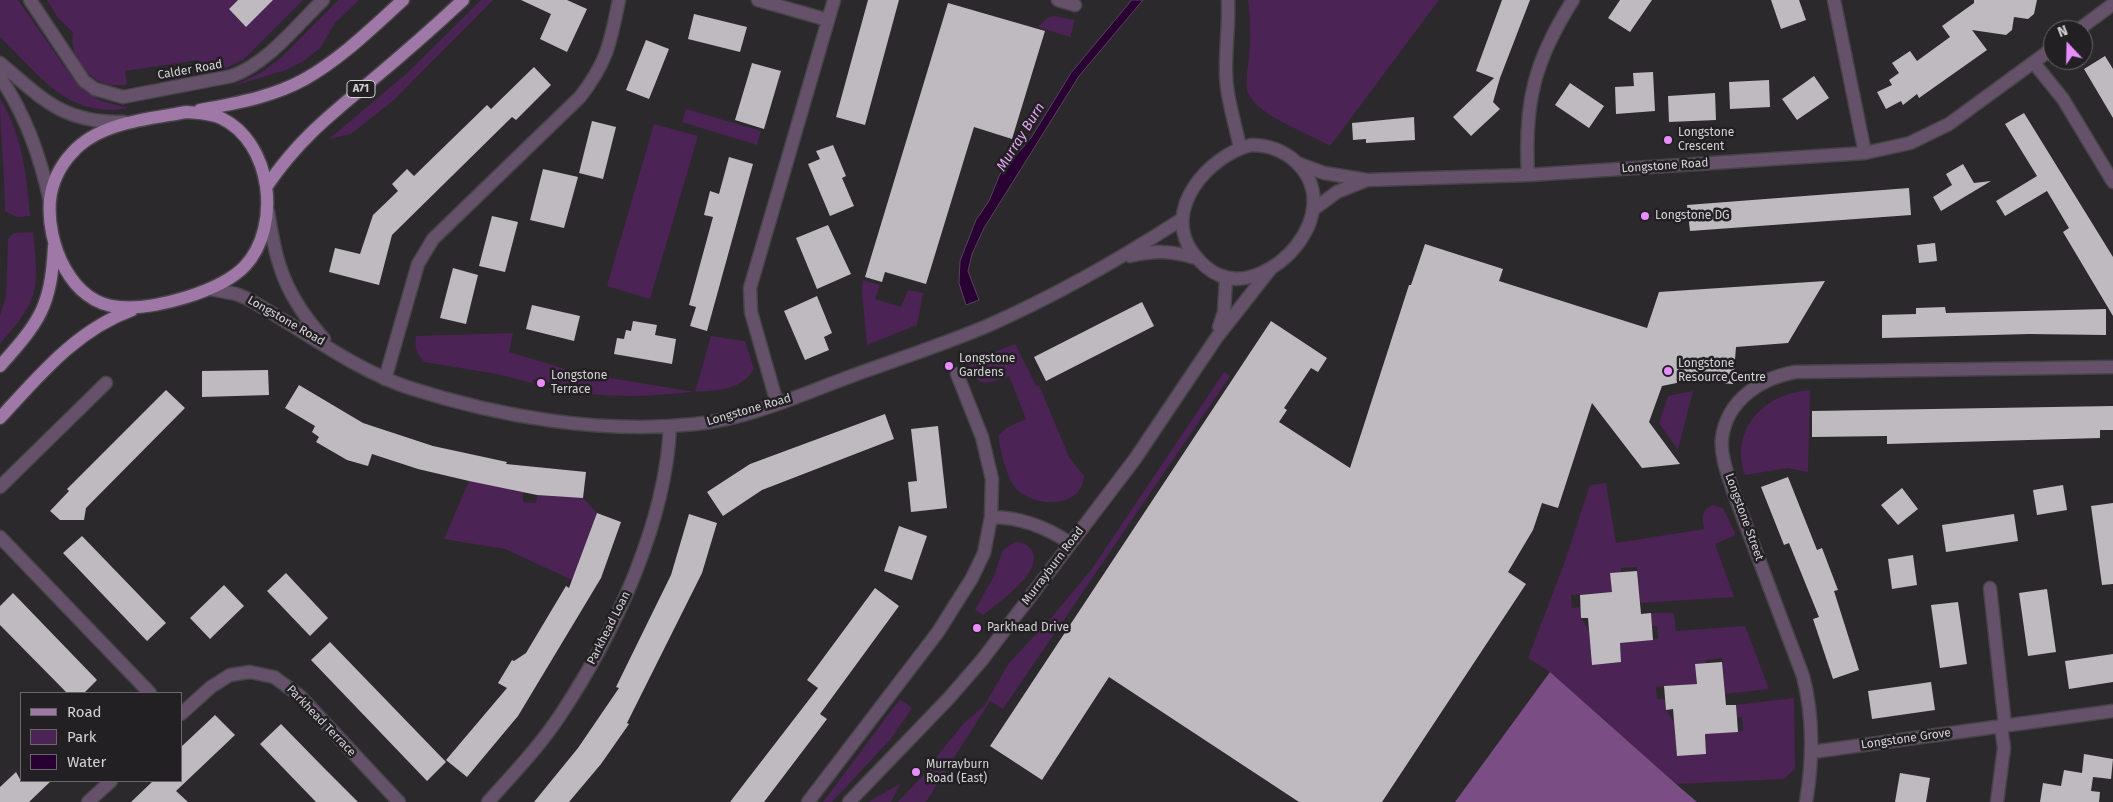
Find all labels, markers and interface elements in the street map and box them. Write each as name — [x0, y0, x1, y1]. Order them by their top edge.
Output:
north arrow — [2043, 20, 2093, 70]
text: N — [2055, 22, 2070, 41]
street label: Calder Road — [156, 57, 224, 83]
road number: A71 — [347, 80, 375, 98]
water label: Murray Burn — [993, 100, 1049, 174]
place label: Longstone Crescent — [1678, 126, 1734, 154]
marker: Longstone Crescent — [1662, 134, 1674, 146]
street label: Longstone Road — [1621, 156, 1709, 176]
place label: Longstone DG — [1655, 209, 1730, 223]
marker: Longstone DG — [1639, 210, 1651, 222]
street label: Longstone Road — [245, 293, 327, 349]
place label: Longstone Gardens — [959, 352, 1015, 380]
place label: Longstone Resource Centre — [1678, 357, 1766, 385]
marker: Longstone Gardens — [943, 360, 955, 372]
marker: Longstone Resource Centre — [1662, 365, 1674, 377]
place label: Longstone Terrace — [551, 369, 607, 397]
marker: Longstone Terrace — [535, 377, 547, 389]
street label: Longstone Road — [705, 391, 793, 429]
street label: Longstone Street — [1722, 471, 1766, 563]
street label: Murrayburn Road — [1019, 524, 1087, 608]
street label: Parkhead Loan — [584, 589, 634, 667]
place label: Parkhead Drive — [987, 621, 1069, 635]
marker: Parkhead Drive — [971, 622, 983, 634]
street label: Parkhead Terrace — [283, 682, 359, 760]
legend — [20, 692, 182, 782]
text: Road — [67, 703, 102, 721]
street label: Longstone Grove — [1860, 726, 1952, 752]
text: Park — [67, 728, 97, 746]
text: Water — [67, 753, 106, 771]
place label: Murrayburn Road (East) — [926, 758, 989, 786]
marker: Murrayburn Road (East) — [910, 766, 922, 778]

